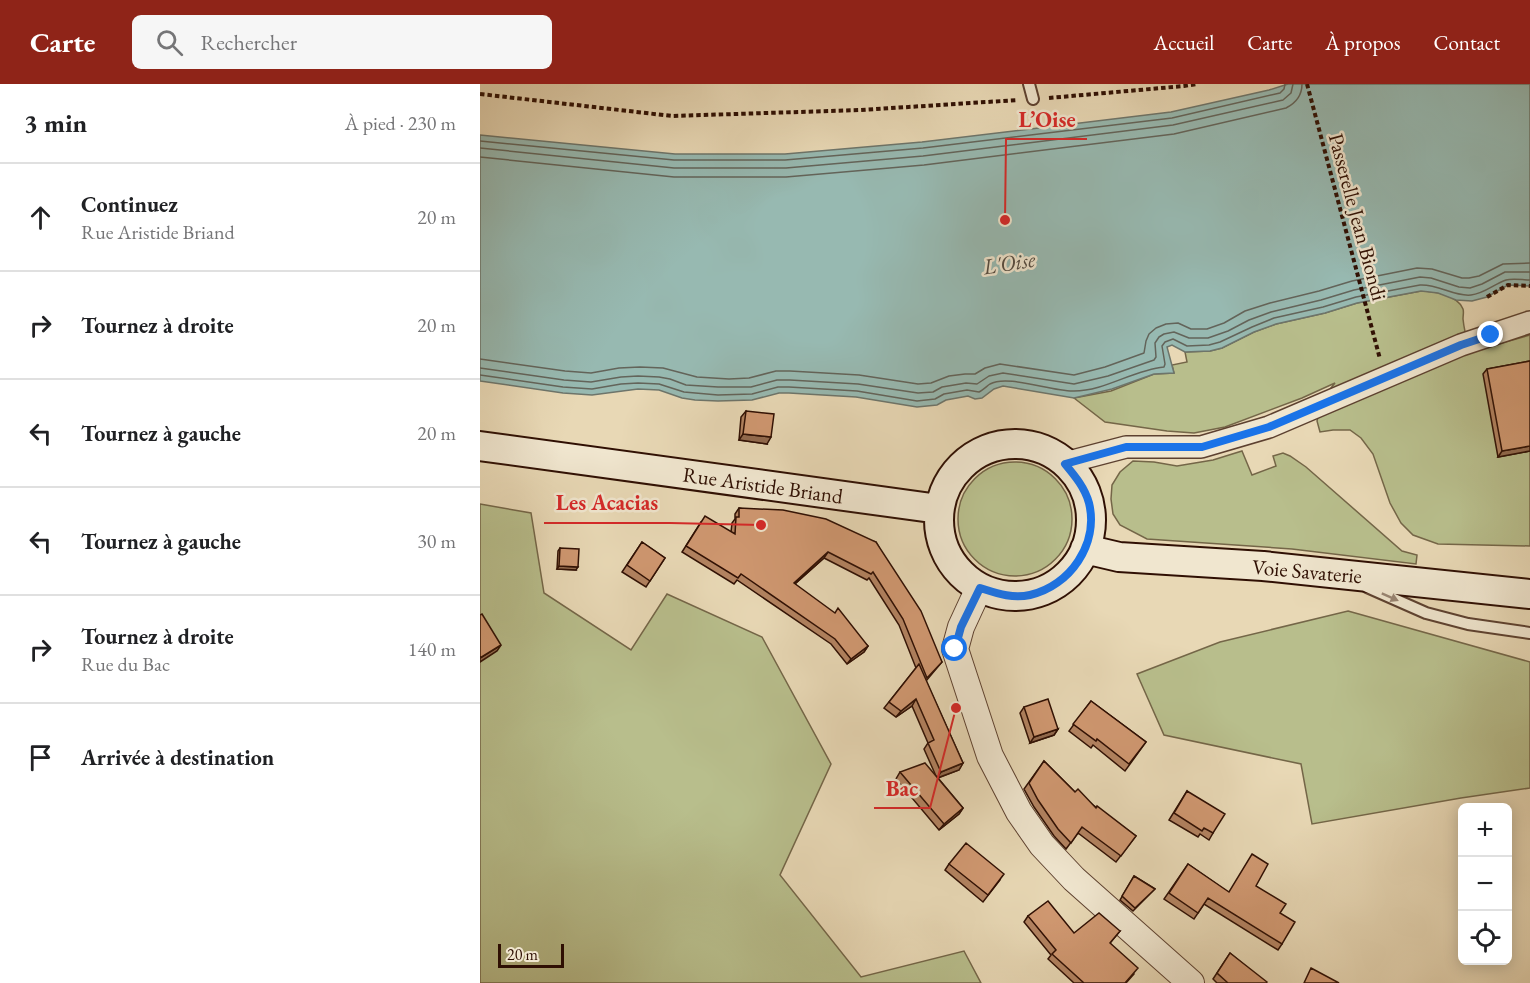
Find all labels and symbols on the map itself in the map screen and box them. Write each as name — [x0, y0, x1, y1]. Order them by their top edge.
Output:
callout: L’Oise — [1006, 99, 1087, 139]
text: L’Oise — [1018, 105, 1076, 134]
street label: Passerelle Jean Biondi — [1323, 130, 1393, 304]
water label: L'Oise — [980, 244, 1038, 282]
route end — [1477, 321, 1503, 347]
street label: Rue Aristide Briand — [681, 460, 845, 510]
callout: Les Acacias — [544, 483, 670, 523]
text: Les Acacias — [556, 488, 658, 517]
street label: Voie Savaterie — [1251, 553, 1363, 589]
one-way arrow — [1381, 593, 1398, 602]
route start — [941, 635, 967, 661]
callout: Bac — [874, 768, 930, 808]
text: Bac — [886, 774, 918, 803]
scale bar — [498, 941, 564, 968]

